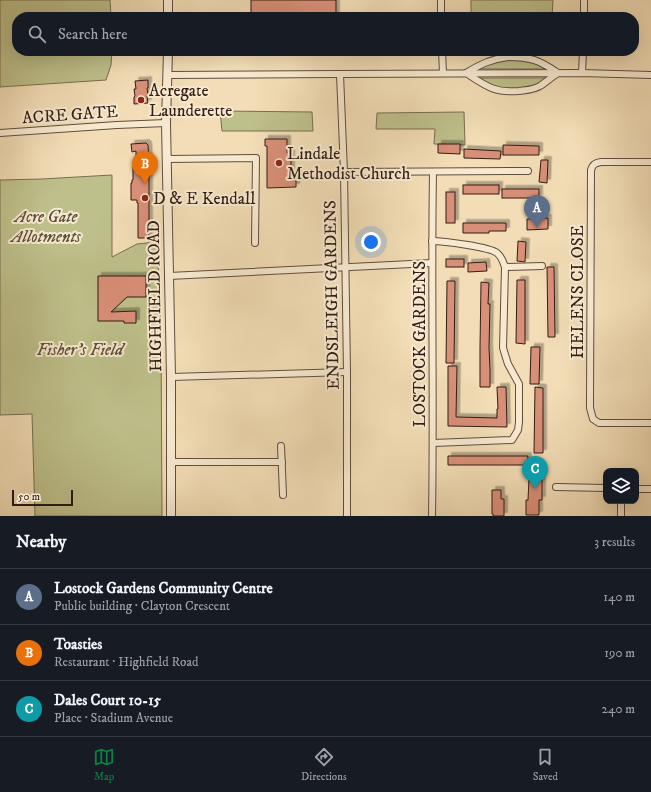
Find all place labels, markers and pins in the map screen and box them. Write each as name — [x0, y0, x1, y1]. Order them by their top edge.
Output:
place label: Acregate Launderette — [149, 80, 232, 122]
marker: Acregate Launderette — [136, 95, 146, 105]
place label: Lindale Methodist Church — [287, 143, 410, 185]
pin: B — [132, 151, 158, 184]
marker: Lindale Methodist Church — [274, 158, 284, 168]
place label: D & E Kendall — [153, 188, 255, 210]
marker: D & E Kendall — [140, 193, 150, 203]
pin: A — [524, 195, 550, 228]
pin: C — [522, 456, 548, 489]

